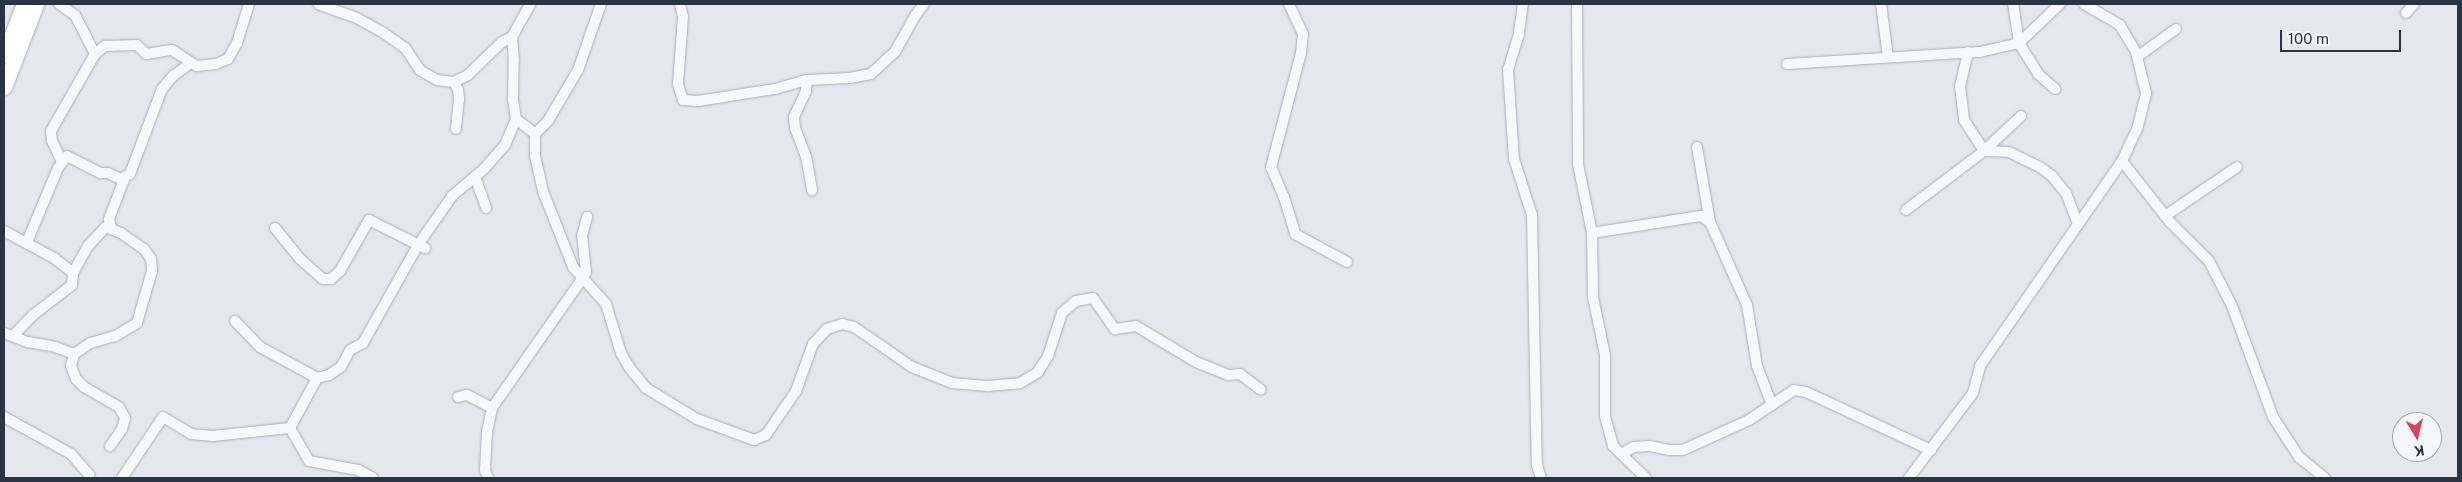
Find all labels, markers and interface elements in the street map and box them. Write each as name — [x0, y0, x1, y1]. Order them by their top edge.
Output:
scale bar — [2282, 20, 2403, 52]
text: 100 m — [2288, 30, 2329, 47]
north arrow — [2392, 412, 2442, 462]
text: K — [2413, 442, 2425, 460]

